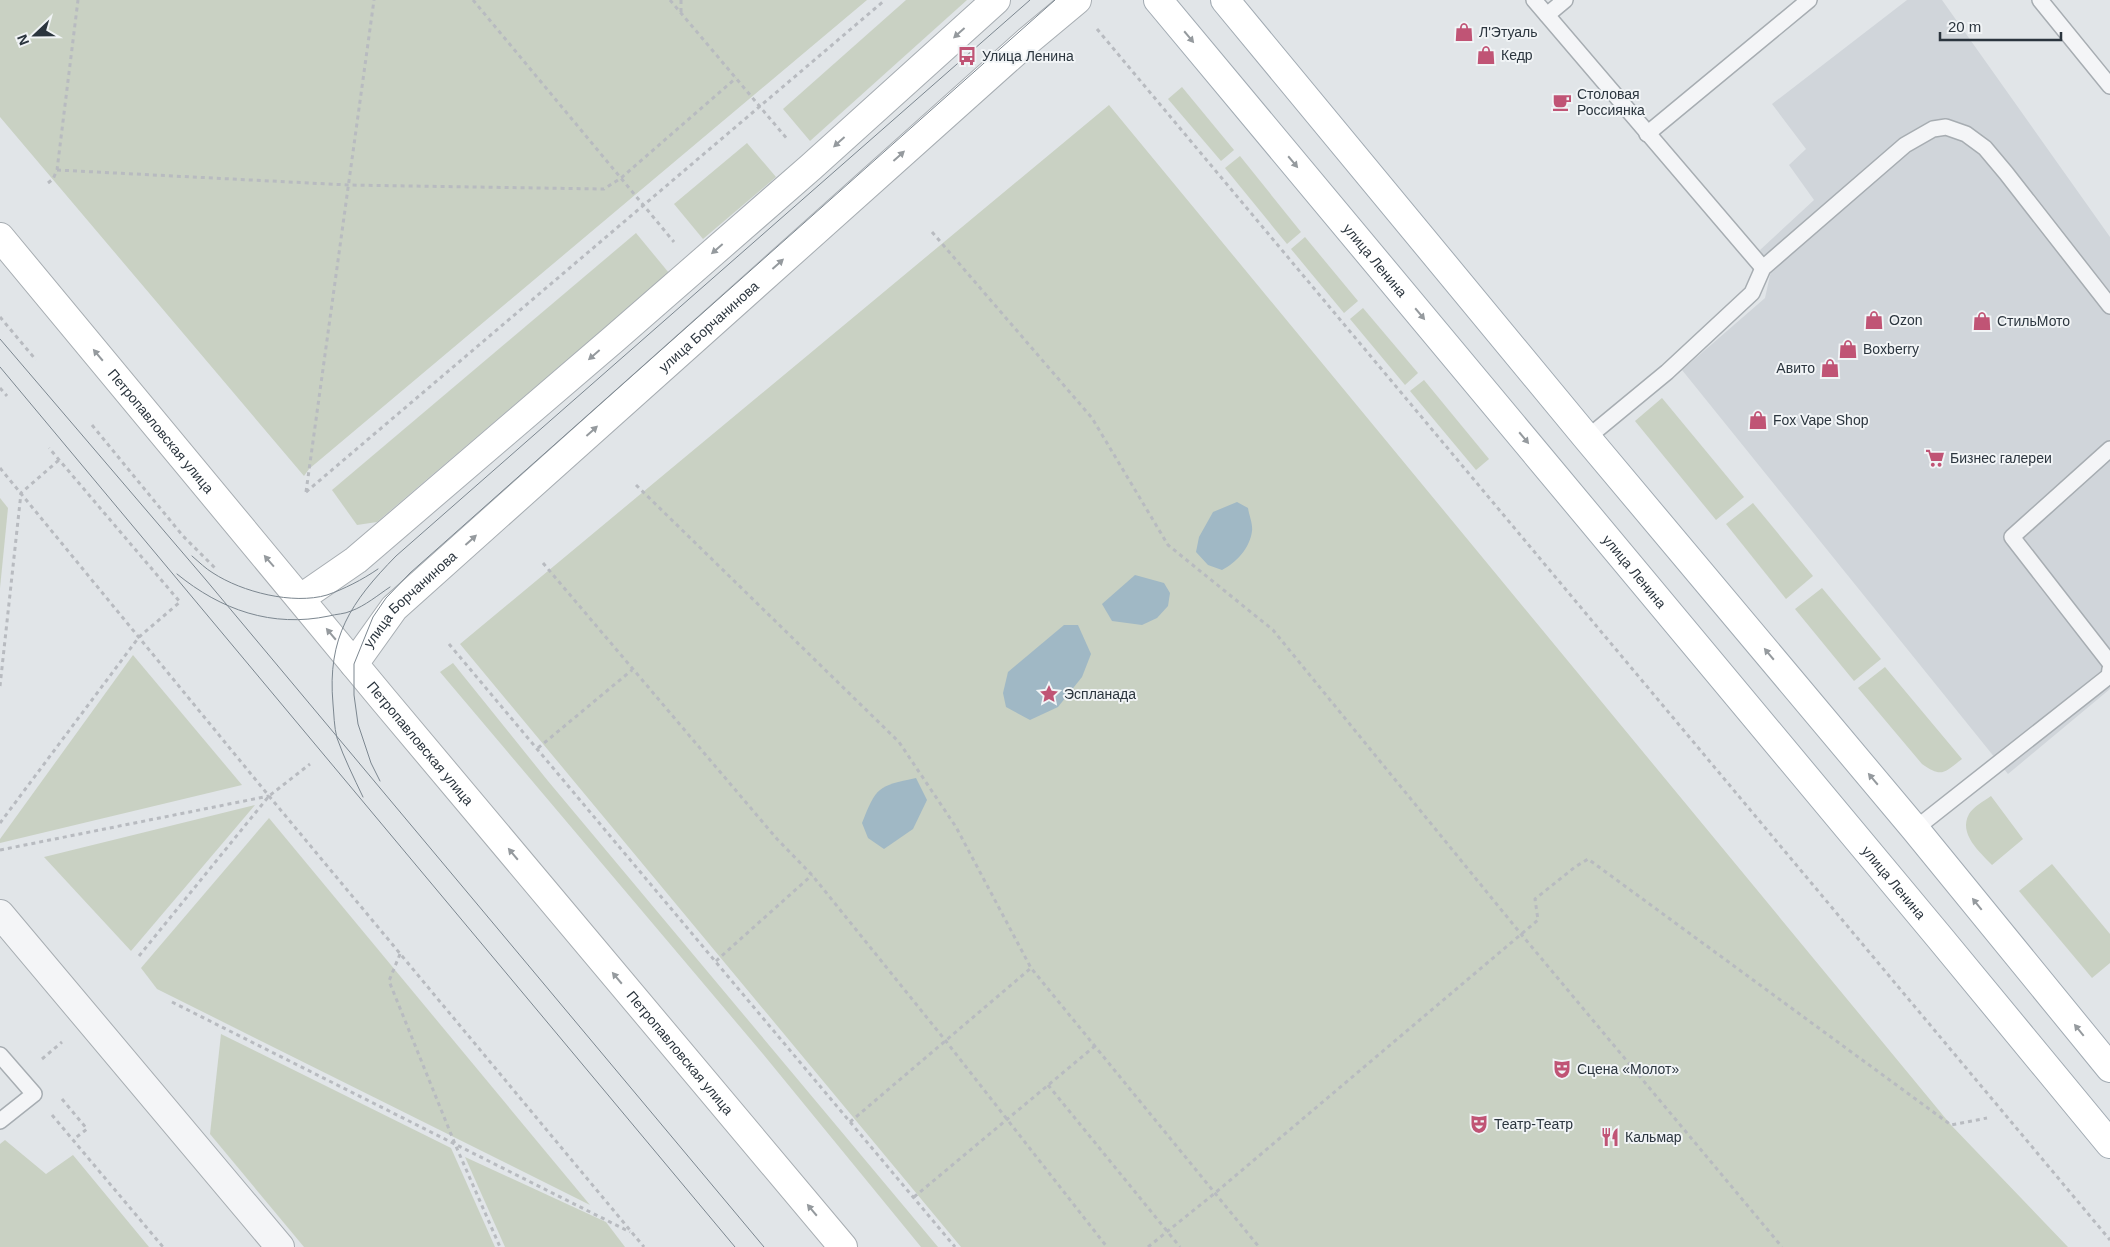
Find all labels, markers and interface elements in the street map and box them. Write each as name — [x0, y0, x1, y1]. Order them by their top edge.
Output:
north arrow — [10, 10, 60, 60]
scale bar — [1940, 10, 2061, 42]
text: 20 m — [1948, 18, 1981, 35]
shop icon: Л'Этуаль — [1453, 21, 1475, 43]
place label: Л'Этуаль — [1479, 24, 1538, 40]
one-way arrow — [954, 27, 966, 39]
one-way arrow — [1184, 30, 1195, 43]
text: N — [14, 32, 32, 48]
shop icon: Кедр — [1475, 44, 1497, 66]
bus stop icon: Улица Ленина — [956, 45, 978, 67]
place label: Кедр — [1501, 47, 1533, 63]
place label: Улица Ленина — [982, 48, 1074, 64]
place label: Столовая Россиянка — [1577, 86, 1645, 118]
cafe icon: Столовая Россиянка — [1551, 91, 1573, 113]
one-way arrow — [833, 136, 845, 148]
one-way arrow — [893, 150, 905, 162]
one-way arrow — [1288, 155, 1299, 168]
street label: улица Ленина — [1340, 221, 1410, 300]
one-way arrow — [711, 243, 723, 255]
one-way arrow — [772, 259, 785, 270]
street label: улица Борчанинова — [656, 278, 762, 375]
one-way arrow — [1414, 307, 1426, 319]
shop icon: Ozon — [1863, 309, 1885, 331]
shop icon: СтильМото — [1971, 310, 1993, 332]
place label: Ozon — [1889, 312, 1922, 328]
place label: СтильМото — [1997, 313, 2070, 329]
shop icon: Boxberry — [1837, 338, 1859, 360]
place label: Boxberry — [1863, 341, 1919, 357]
one-way arrow — [92, 350, 104, 362]
one-way arrow — [588, 350, 601, 361]
shop icon: Авито — [1819, 357, 1841, 379]
place label: Авито — [1776, 360, 1815, 376]
street label: Петропавловская улица — [105, 366, 217, 497]
shop icon: Fox Vape Shop — [1747, 409, 1769, 431]
place label: Fox Vape Shop — [1773, 412, 1869, 428]
one-way arrow — [586, 426, 598, 437]
one-way arrow — [1518, 432, 1530, 444]
supermarket icon: Бизнес галереи — [1924, 447, 1946, 469]
place label: Бизнес галереи — [1950, 450, 2052, 466]
street label: улица Ленина — [1599, 532, 1670, 611]
one-way arrow — [464, 534, 477, 545]
street label: улица Борчанинова — [360, 548, 460, 651]
one-way arrow — [264, 555, 275, 568]
one-way arrow — [325, 628, 336, 641]
one-way arrow — [1763, 648, 1774, 661]
street label: Петропавловская улица — [364, 678, 477, 809]
place icon: Эспланада — [1038, 683, 1060, 705]
place label: Эспланада — [1064, 686, 1136, 702]
one-way arrow — [1867, 773, 1879, 785]
street label: улица Ленина — [1859, 843, 1929, 923]
one-way arrow — [507, 847, 518, 860]
one-way arrow — [1971, 897, 1982, 910]
one-way arrow — [612, 972, 623, 985]
street label: Петропавловская улица — [624, 988, 737, 1118]
one-way arrow — [2074, 1024, 2085, 1037]
theatre icon: Сцена «Молот» — [1551, 1058, 1573, 1080]
place label: Сцена «Молот» — [1577, 1061, 1679, 1077]
theatre icon: Театр-Театр — [1468, 1113, 1490, 1135]
place label: Театр-Театр — [1494, 1116, 1573, 1132]
restaurant icon: Кальмар — [1599, 1126, 1621, 1148]
place label: Кальмар — [1625, 1129, 1682, 1145]
one-way arrow — [806, 1203, 817, 1216]

